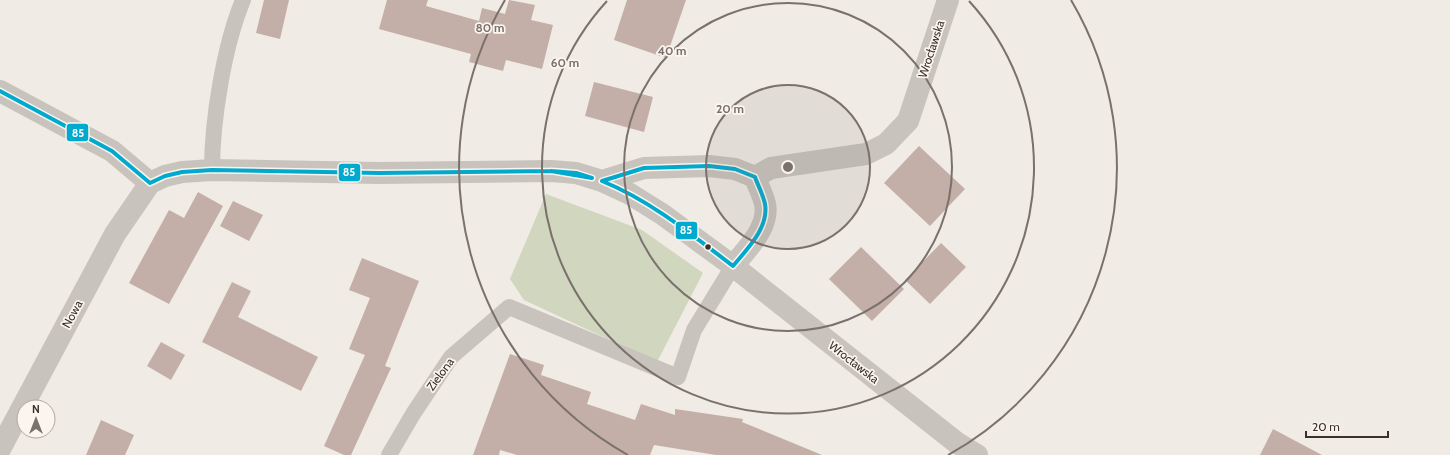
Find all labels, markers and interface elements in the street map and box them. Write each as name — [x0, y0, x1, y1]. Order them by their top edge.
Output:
street label: Wrocławska — [915, 18, 947, 80]
text: 80 m — [476, 20, 504, 35]
text: 40 m — [657, 43, 687, 58]
text: 60 m — [551, 55, 579, 70]
text: 20 m — [716, 101, 744, 116]
line badge: 85 — [66, 123, 89, 142]
text: 85 — [72, 126, 84, 140]
centre of rings — [781, 160, 795, 174]
line badge: 85 — [338, 163, 361, 182]
text: 85 — [343, 165, 355, 179]
line badge: 85 — [675, 221, 698, 240]
text: 85 — [680, 223, 692, 237]
unlabelled marker — [703, 242, 713, 252]
street label: Nowa — [59, 297, 86, 330]
street label: Wrocławska — [826, 338, 882, 386]
street label: Zielona — [423, 354, 457, 393]
north arrow — [16, 399, 56, 439]
text: N — [32, 402, 40, 416]
scale bar — [1306, 413, 1388, 439]
text: 20 m — [1312, 419, 1340, 434]

